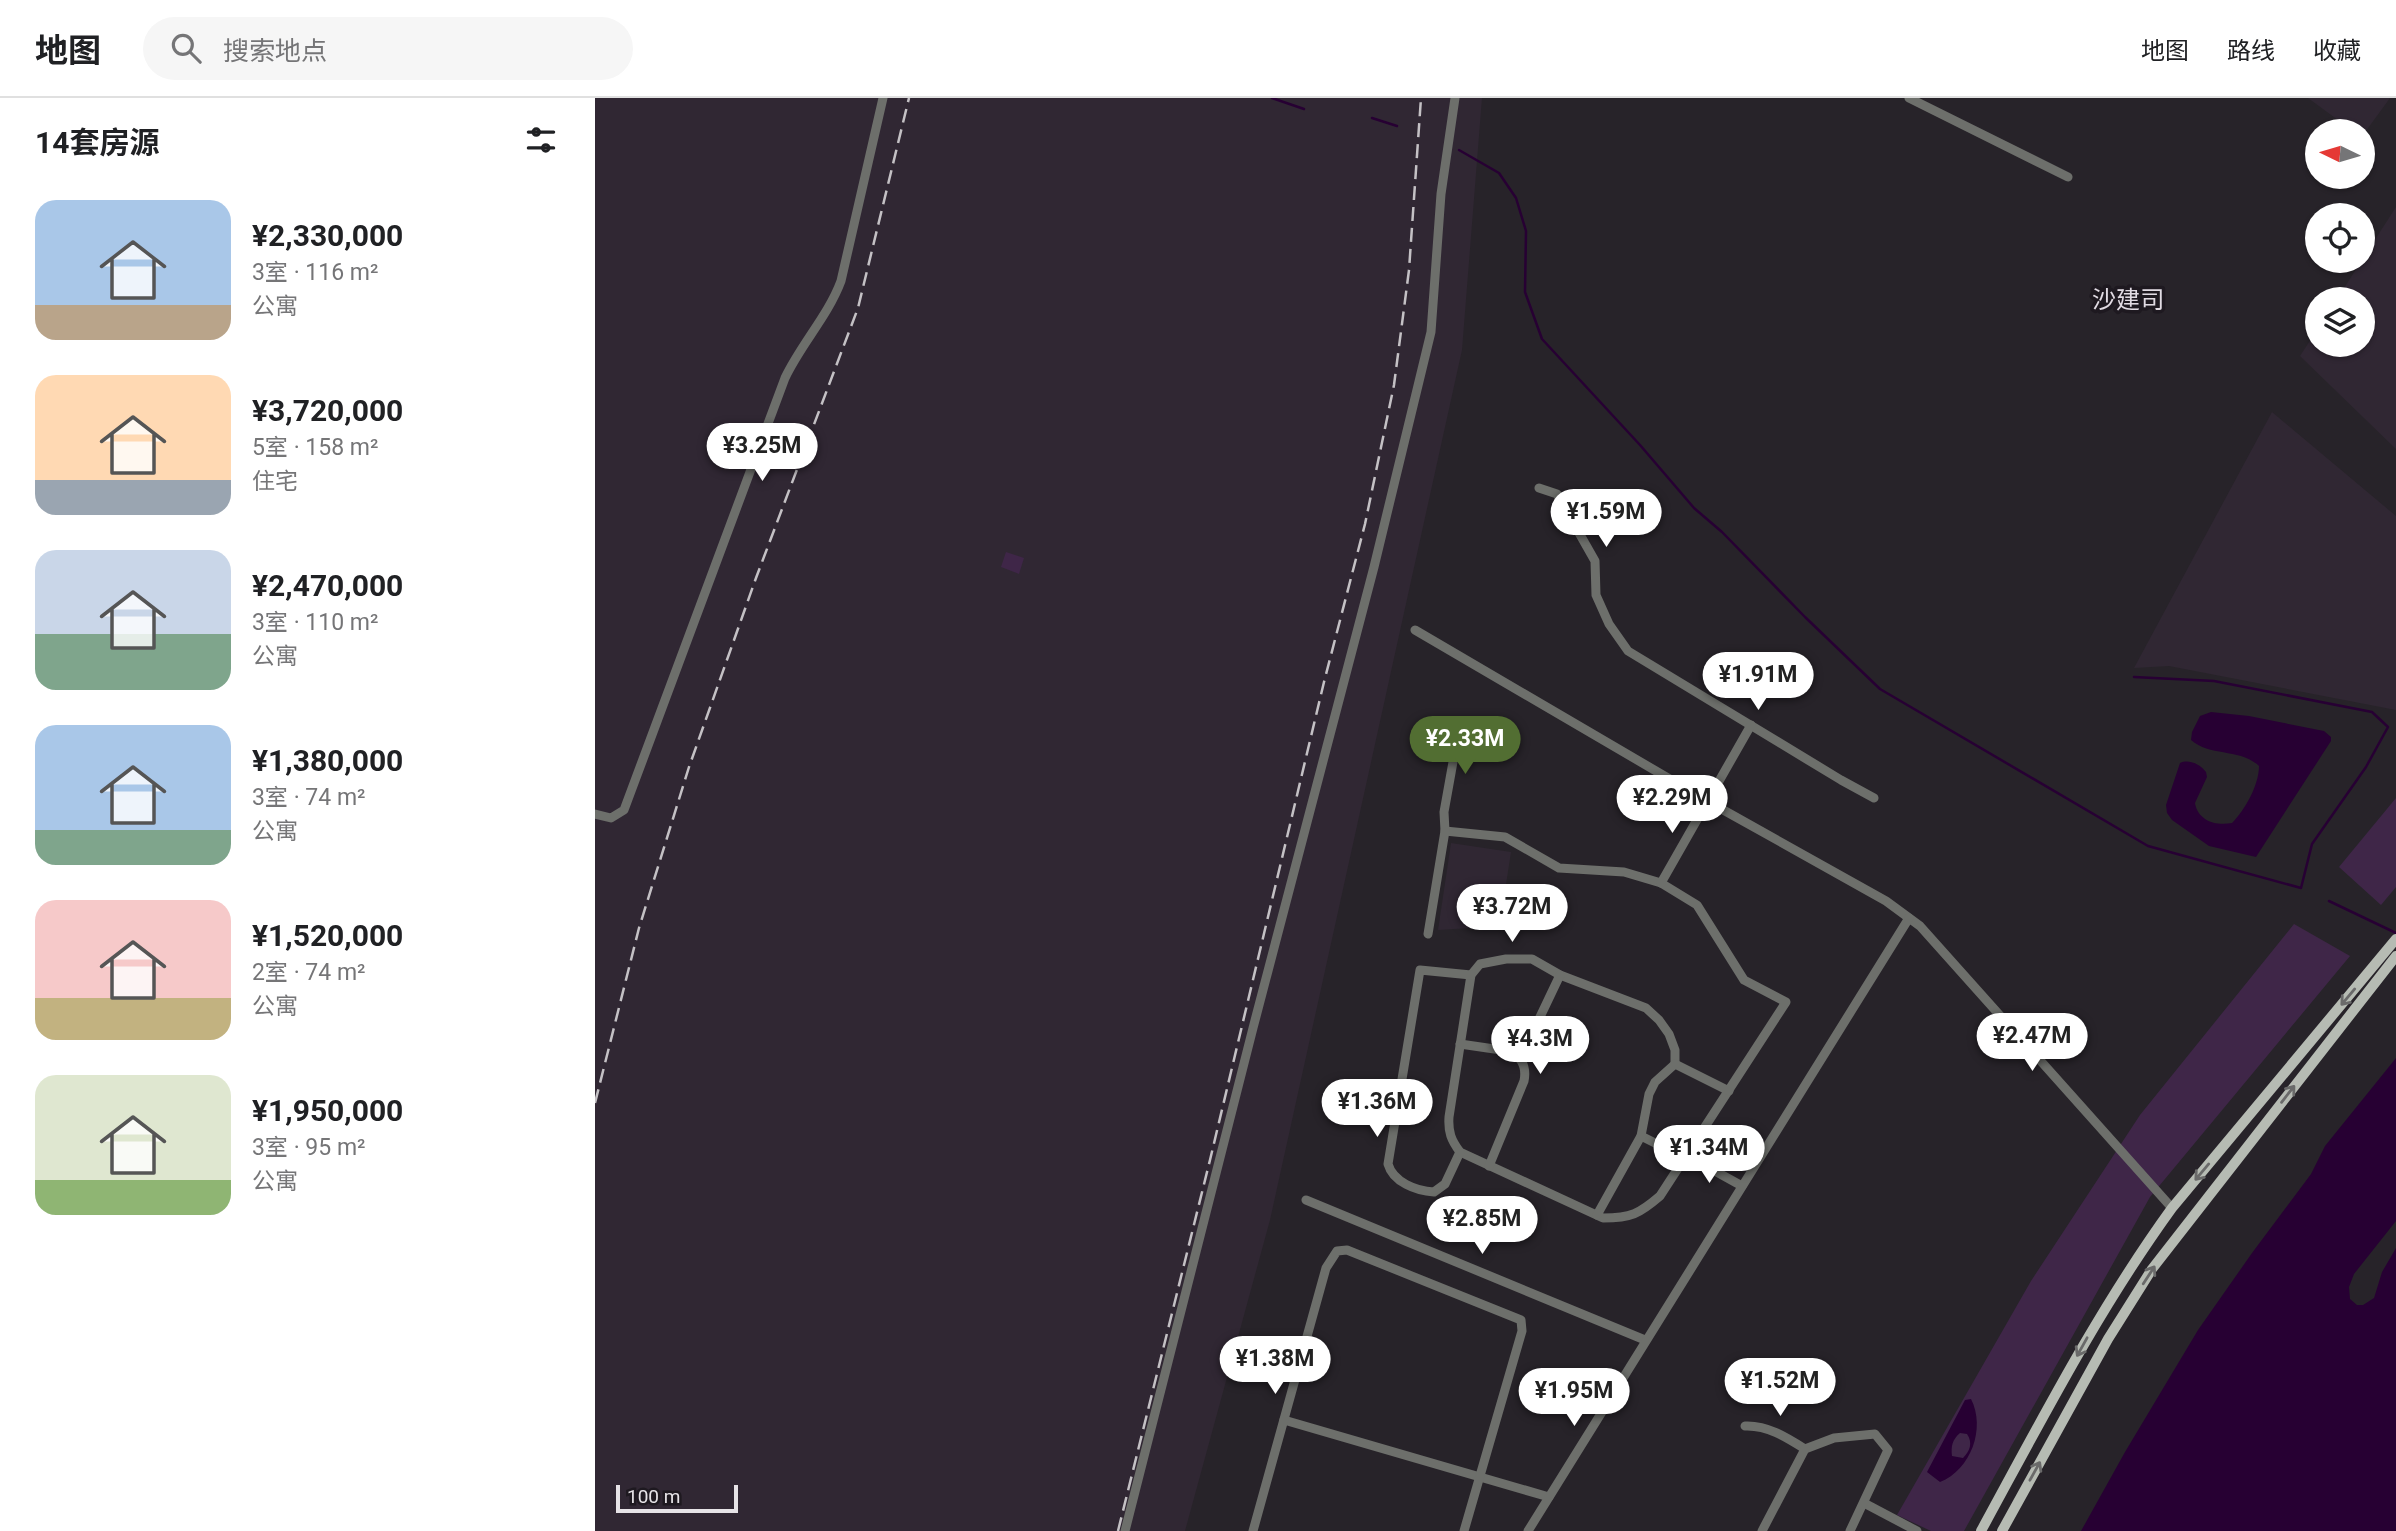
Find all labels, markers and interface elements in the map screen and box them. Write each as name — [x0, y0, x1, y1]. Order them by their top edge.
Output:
search box — [143, 17, 633, 80]
icon: search — [167, 29, 205, 67]
text: 地图 — [35, 31, 101, 70]
text: 搜索地点 — [223, 36, 327, 66]
text: 地图 — [2141, 37, 2189, 65]
text: 路线 — [2227, 37, 2275, 65]
text: 收藏 — [2313, 37, 2361, 65]
north arrow — [2305, 119, 2375, 189]
map controls — [2305, 119, 2375, 357]
icon: filters — [522, 121, 560, 159]
text: 14套房源 — [35, 125, 159, 160]
button: locate — [2305, 203, 2375, 273]
text: ¥2,330,000 — [252, 218, 403, 253]
icon: home — [91, 228, 175, 312]
text: 3室 · 116 m² — [252, 259, 378, 286]
district label: 沙建司 — [2092, 286, 2164, 314]
button: layers — [2305, 287, 2375, 357]
text: 公寓 — [252, 293, 298, 320]
text: ¥3,720,000 — [252, 393, 403, 428]
icon: home — [91, 403, 175, 487]
pin: ¥3.25M — [705, 424, 819, 483]
text: ¥3.25M — [723, 432, 801, 459]
text: 5室 · 158 m² — [252, 434, 378, 461]
text: 住宅 — [252, 468, 298, 495]
pin: ¥1.59M — [1549, 490, 1663, 549]
text: ¥1.59M — [1567, 498, 1645, 525]
text: ¥2,470,000 — [252, 568, 403, 603]
icon: home — [91, 578, 175, 662]
text: 3室 · 110 m² — [252, 609, 378, 636]
text: 公寓 — [252, 643, 298, 670]
pin: ¥1.91M — [1701, 652, 1815, 712]
text: ¥1.91M — [1719, 661, 1797, 688]
pin: ¥2.33M — [1408, 716, 1522, 776]
text: ¥2.33M — [1426, 725, 1504, 752]
text: ¥1,380,000 — [252, 743, 403, 778]
icon: home — [91, 753, 175, 837]
pin: ¥2.29M — [1615, 776, 1729, 835]
text: 3室 · 74 m² — [252, 784, 366, 811]
text: ¥2.29M — [1633, 784, 1711, 811]
text: 公寓 — [252, 818, 298, 845]
pin: ¥3.72M — [1455, 884, 1569, 944]
text: ¥3.72M — [1473, 893, 1551, 920]
text: ¥1,520,000 — [252, 918, 403, 953]
icon: home — [91, 928, 175, 1012]
text: 2室 · 74 m² — [252, 959, 366, 986]
one-way arrow — [2340, 988, 2356, 1006]
text: 公寓 — [252, 993, 298, 1020]
pin: ¥2.47M — [1975, 1014, 2089, 1073]
pin: ¥4.3M — [1491, 1016, 1589, 1076]
text: ¥2.47M — [1993, 1022, 2071, 1049]
text: ¥4.3M — [1507, 1025, 1573, 1052]
pin: ¥1.36M — [1320, 1080, 1434, 1139]
one-way arrow — [2280, 1086, 2295, 1104]
text: ¥1.36M — [1338, 1088, 1416, 1115]
text: ¥1,950,000 — [252, 1093, 403, 1128]
icon: home — [91, 1103, 175, 1187]
pin: ¥1.34M — [1652, 1126, 1766, 1185]
text: 3室 · 95 m² — [252, 1134, 366, 1161]
text: ¥1.34M — [1670, 1134, 1748, 1161]
one-way arrow — [2195, 1163, 2210, 1181]
text: 公寓 — [252, 1168, 298, 1195]
pin: ¥2.85M — [1425, 1196, 1539, 1256]
text: ¥2.85M — [1443, 1205, 1521, 1232]
one-way arrow — [2142, 1266, 2156, 1285]
pin: ¥1.38M — [1218, 1336, 1332, 1396]
one-way arrow — [2075, 1337, 2089, 1357]
text: ¥1.38M — [1236, 1345, 1314, 1372]
pin: ¥1.52M — [1723, 1358, 1837, 1418]
text: ¥1.52M — [1741, 1367, 1819, 1394]
pin: ¥1.95M — [1517, 1368, 1631, 1428]
text: ¥1.95M — [1535, 1377, 1613, 1404]
one-way arrow — [2028, 1462, 2042, 1482]
scale bar — [616, 1482, 739, 1514]
text: 100 m — [627, 1485, 680, 1508]

